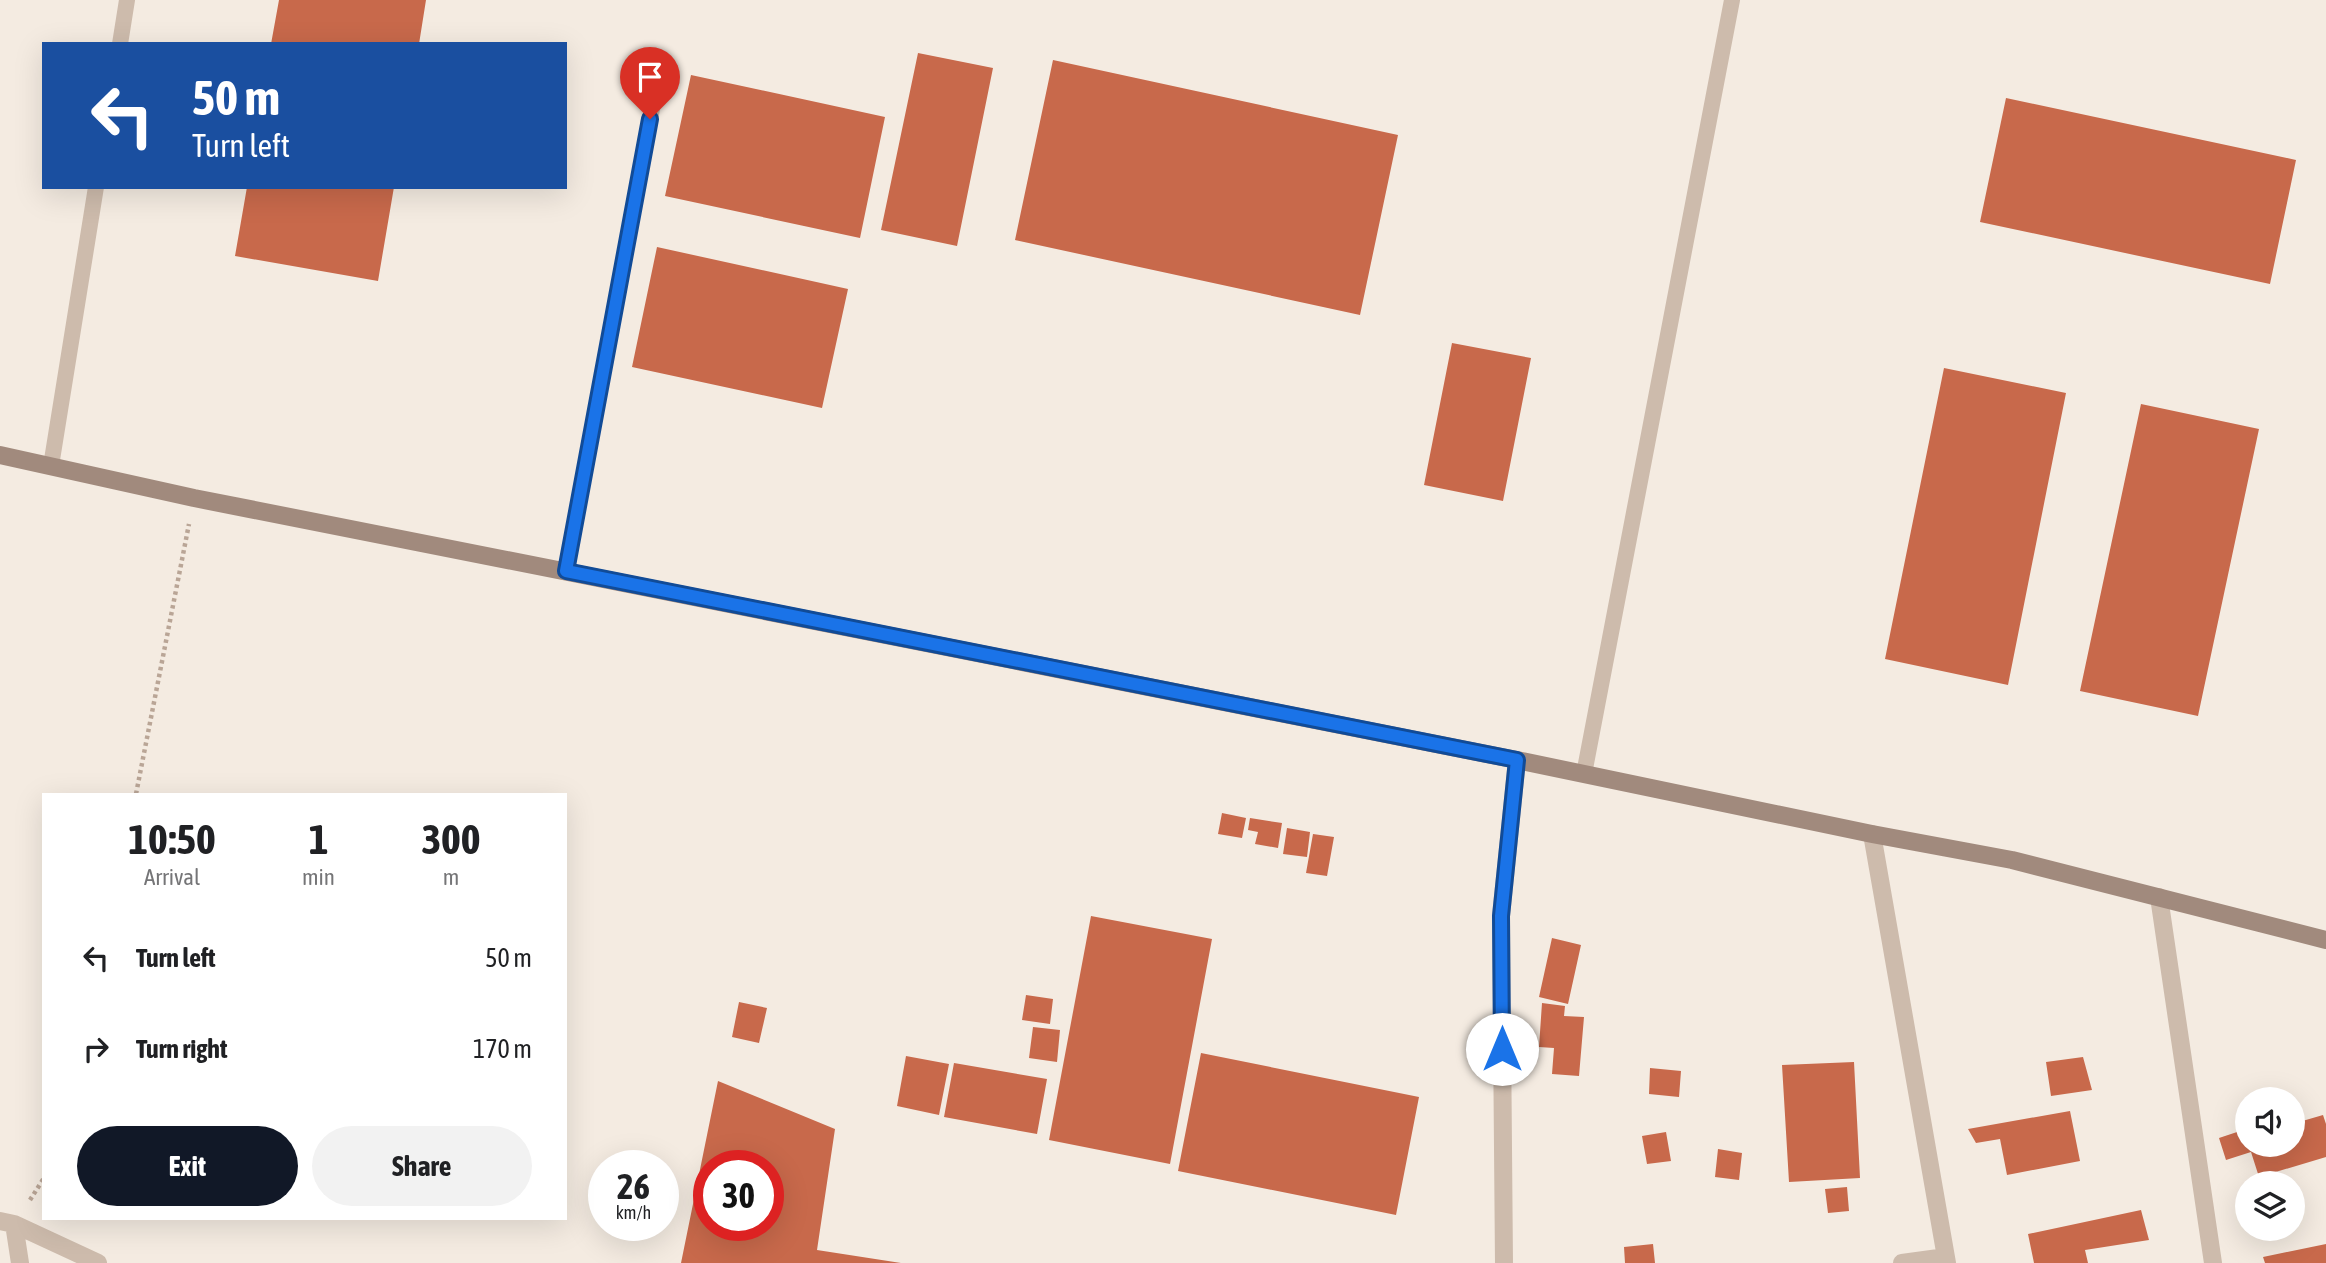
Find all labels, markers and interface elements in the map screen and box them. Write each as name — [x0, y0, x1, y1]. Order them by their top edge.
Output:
pin — [620, 47, 680, 119]
icon: arrive — [631, 58, 669, 96]
text: 50 m — [192, 69, 280, 125]
icon: left — [77, 70, 168, 161]
text: Turn left — [192, 127, 290, 164]
text: 10:50 — [128, 815, 216, 863]
text: 1 — [309, 815, 328, 863]
text: 300 — [421, 815, 481, 863]
text: Arrival — [144, 864, 200, 890]
text: min — [302, 864, 335, 890]
text: m — [443, 864, 459, 890]
icon: left — [77, 939, 115, 977]
text: Turn left — [136, 943, 216, 973]
text: 50 m — [485, 943, 532, 973]
position arrow — [1465, 1012, 1539, 1086]
icon: right — [77, 1030, 115, 1068]
text: Turn right — [136, 1034, 227, 1064]
text: 170 m — [473, 1034, 532, 1064]
map controls — [2235, 1087, 2305, 1241]
button: sound — [2235, 1087, 2305, 1157]
button: Exit — [77, 1126, 298, 1206]
button: Share — [312, 1126, 532, 1206]
speed limit sign: 30 — [693, 1150, 784, 1241]
text: 26 — [617, 1166, 650, 1206]
button: layers — [2235, 1171, 2305, 1241]
text: km/h — [616, 1202, 651, 1223]

